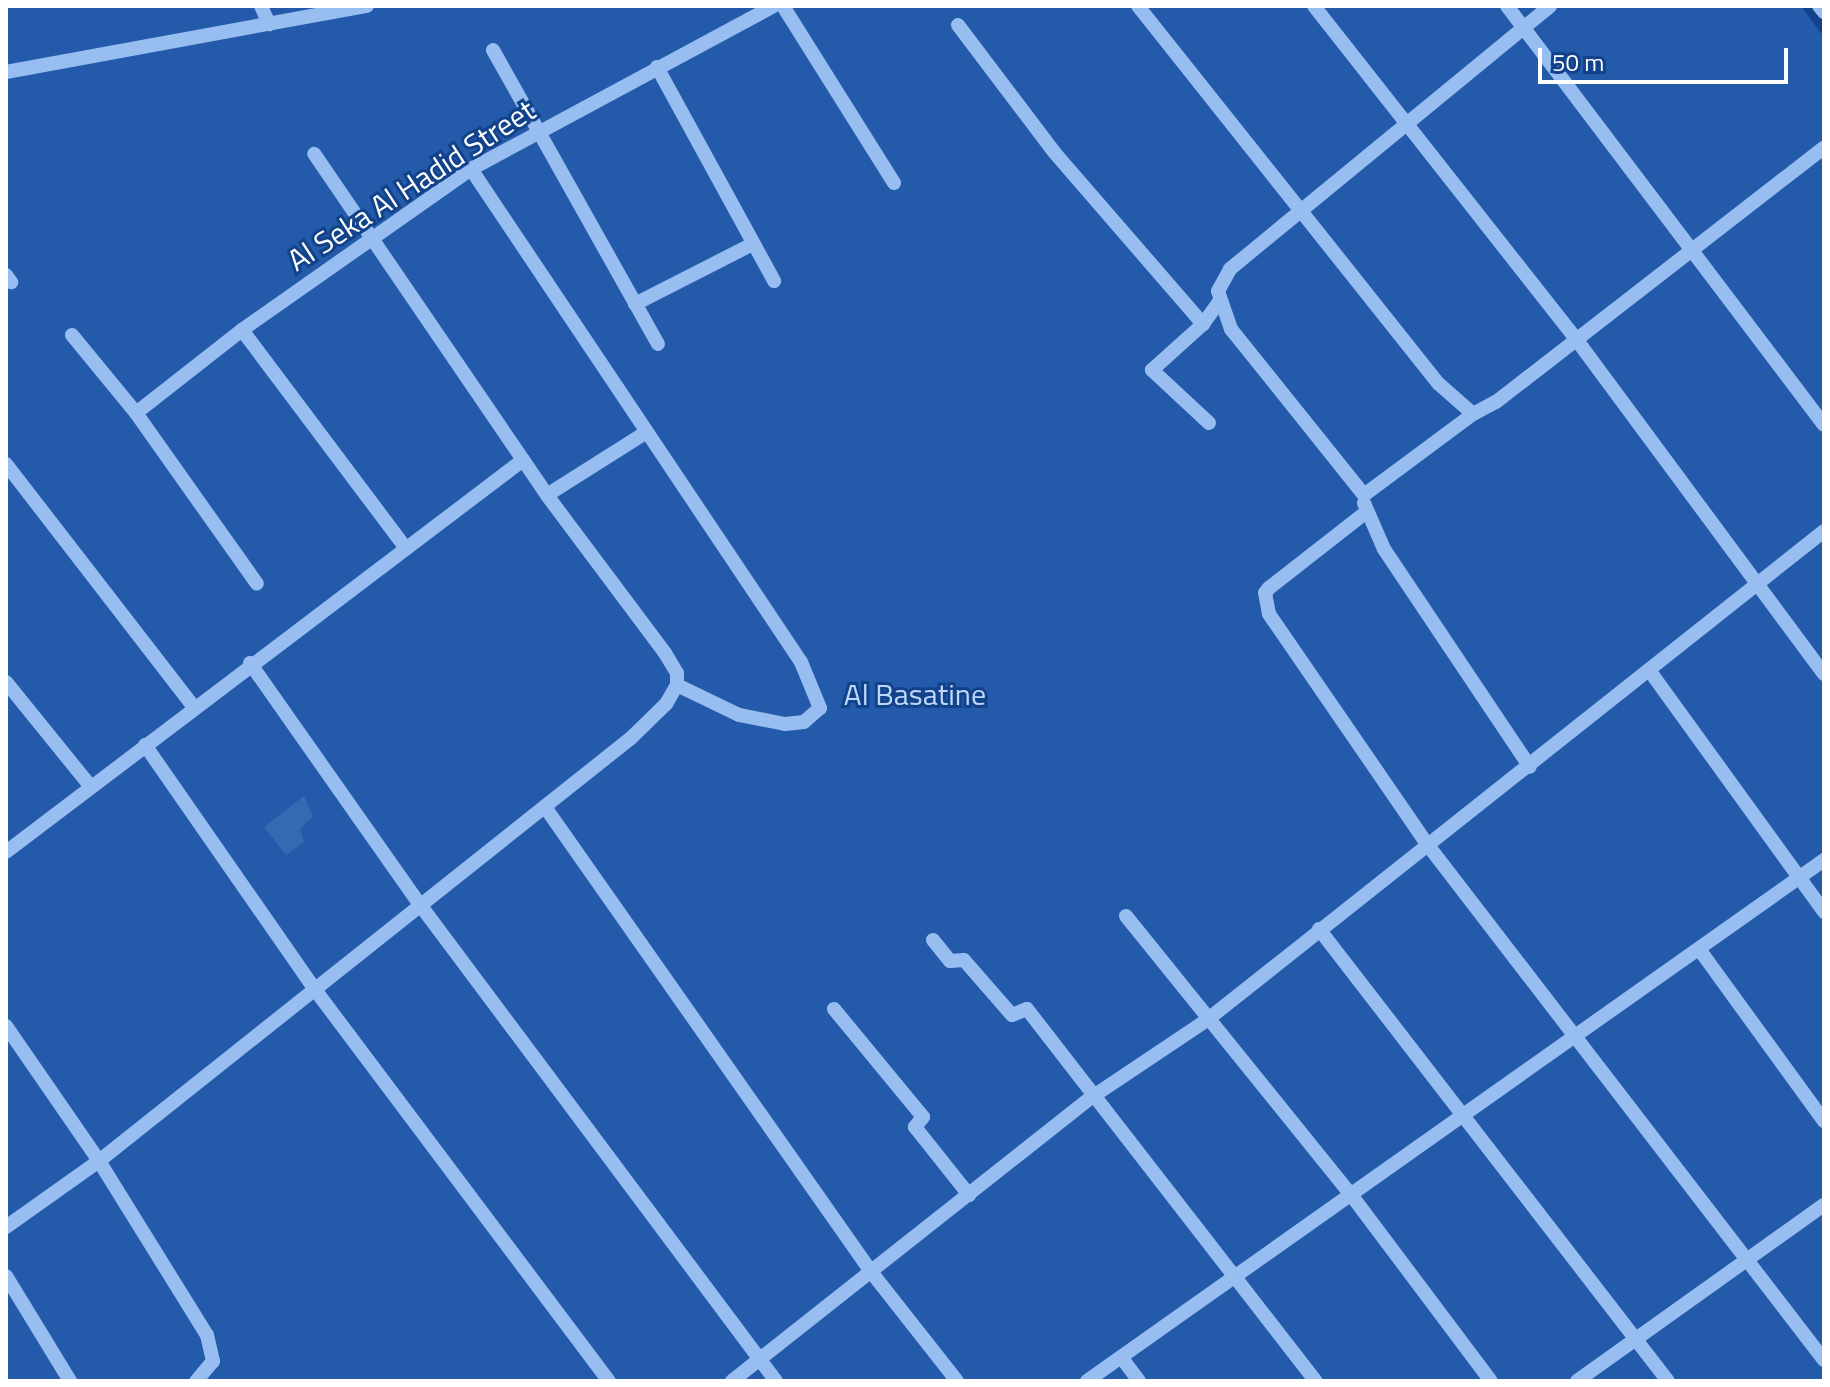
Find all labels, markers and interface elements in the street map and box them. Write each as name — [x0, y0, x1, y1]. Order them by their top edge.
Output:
scale bar — [1542, 32, 1792, 82]
text: 50 m — [1552, 44, 1604, 80]
street label: Al Seka Al Hadid Street — [281, 92, 541, 278]
park label: Al Basatine — [844, 676, 986, 712]

